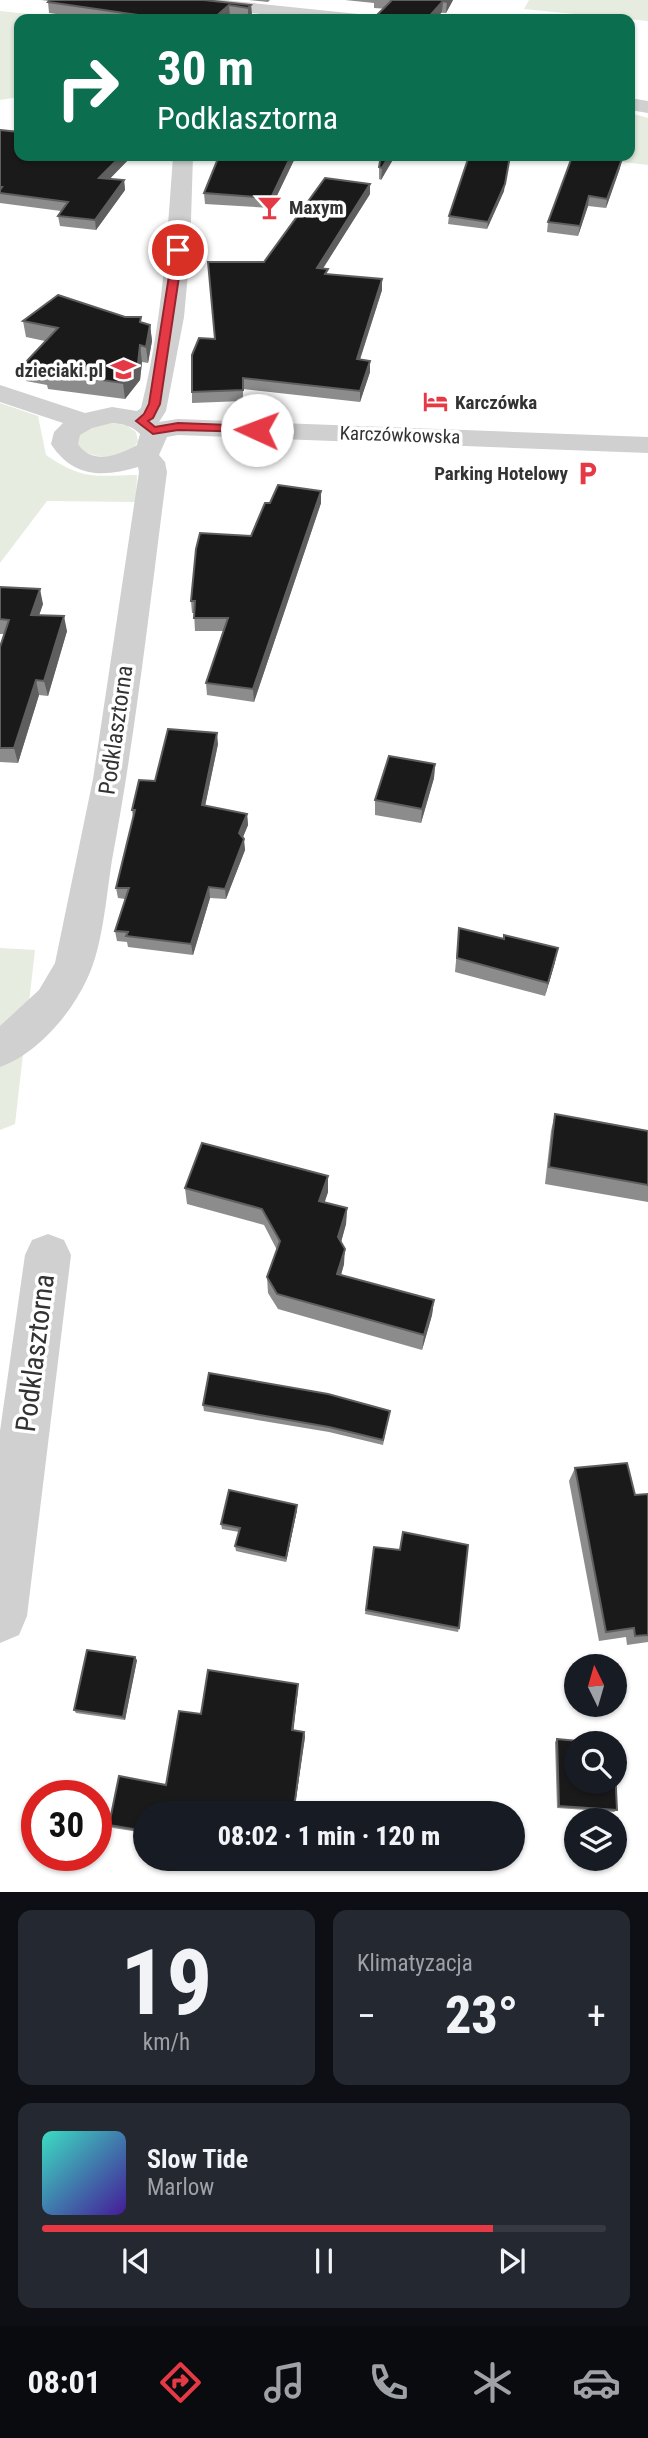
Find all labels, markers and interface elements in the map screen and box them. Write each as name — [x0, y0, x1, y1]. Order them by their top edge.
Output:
text: 30 m — [157, 40, 254, 97]
icon: right — [42, 42, 133, 133]
text: Podklasztorna — [157, 99, 338, 137]
bar icon: Maxym — [255, 193, 283, 221]
place label: Maxym — [289, 196, 344, 219]
pin — [148, 220, 208, 280]
icon: arrive — [159, 231, 197, 269]
school or university icon: dzieciaki.pl — [109, 356, 137, 384]
place label: dzieciaki.pl — [15, 359, 103, 382]
hotel icon: Karczówka — [421, 388, 449, 416]
place label: Karczówka — [455, 391, 537, 414]
position arrow — [220, 393, 294, 467]
street label: Karczówkowska — [339, 421, 461, 449]
parking icon: Parking Hotelowy — [574, 459, 602, 487]
place label: Parking Hotelowy — [434, 462, 569, 485]
street label: Podklasztorna — [94, 664, 138, 796]
street label: Podklasztorna — [9, 1272, 61, 1434]
north arrow — [564, 1654, 626, 1717]
map controls — [564, 1654, 627, 1871]
button: search — [564, 1731, 627, 1794]
speed limit sign: 30 — [21, 1780, 112, 1871]
button: layers — [564, 1808, 627, 1871]
text: 08:02 · 1 min · 120 m — [218, 1821, 440, 1851]
text: 19 — [121, 1930, 212, 2036]
text: Klimatyzacja — [357, 1950, 473, 1977]
text: 23° — [445, 1985, 518, 2046]
text: − — [357, 1994, 376, 2038]
text: + — [587, 1994, 606, 2038]
text: km/h — [143, 2029, 190, 2056]
text: Slow Tide — [147, 2144, 248, 2174]
text: Marlow — [147, 2174, 214, 2201]
icon: previous — [117, 2242, 155, 2280]
icon: pause — [305, 2242, 343, 2280]
icon: next — [493, 2242, 531, 2280]
icon: directions — [156, 2358, 205, 2407]
icon: music — [260, 2358, 309, 2407]
icon: phone — [364, 2358, 413, 2407]
icon: climate — [468, 2358, 517, 2407]
icon: car — [572, 2358, 621, 2407]
text: 08:01 — [27, 2363, 101, 2401]

